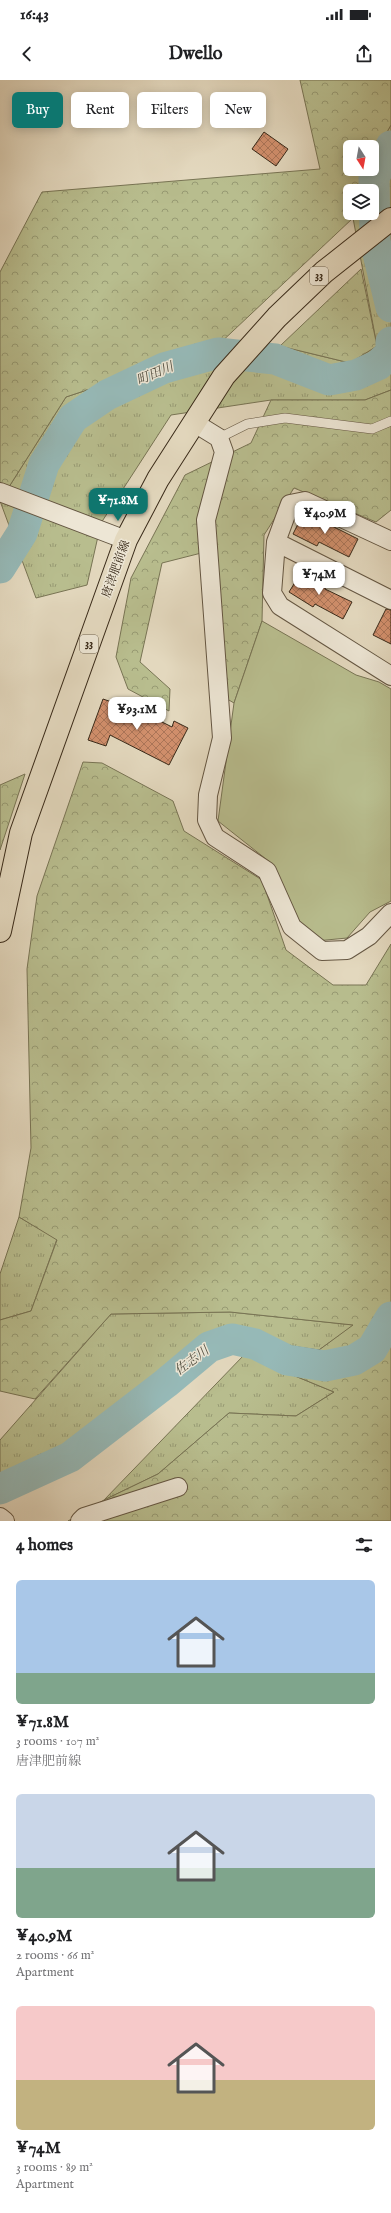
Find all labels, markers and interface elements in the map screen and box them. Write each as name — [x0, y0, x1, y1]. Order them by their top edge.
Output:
text: 16:43 — [20, 5, 49, 24]
icon: back — [16, 43, 38, 65]
text: Dwello — [169, 43, 222, 66]
icon: share — [353, 43, 375, 65]
chip: Buy — [12, 92, 63, 128]
chip: Rent — [71, 92, 129, 128]
chip: Filters — [137, 92, 202, 128]
chip: New — [210, 92, 266, 128]
north arrow — [343, 140, 379, 176]
map controls — [343, 140, 379, 220]
button: layers — [343, 184, 379, 220]
road number: 33 — [310, 267, 328, 285]
water label: 町田川 — [134, 358, 178, 389]
pin: ¥71.8M — [85, 488, 151, 522]
text: ¥71.8M — [98, 492, 138, 509]
pin: ¥40.9M — [292, 501, 358, 535]
text: ¥40.9M — [304, 505, 346, 522]
street label: 唐津肥前線 — [99, 538, 133, 600]
pin: ¥74M — [295, 562, 343, 596]
text: ¥74M — [302, 566, 336, 583]
road number: 33 — [80, 635, 98, 653]
pin: ¥93.1M — [104, 697, 170, 731]
text: ¥93.1M — [117, 701, 157, 718]
water label: 佐志川 — [171, 1341, 214, 1380]
icon: filters — [353, 1534, 375, 1556]
text: 4 homes — [16, 1535, 73, 1556]
icon: home — [160, 1606, 232, 1678]
text: ¥71.8M — [16, 1712, 69, 1733]
text: 3 rooms · 107 m² — [16, 1733, 99, 1750]
text: 唐津肥前線 — [16, 1753, 81, 1770]
icon: home — [160, 1820, 232, 1892]
text: ¥40.9M — [16, 1926, 72, 1947]
text: 2 rooms · 66 m² — [16, 1947, 94, 1964]
text: Apartment — [16, 1964, 74, 1981]
icon: home — [160, 2032, 232, 2104]
text: ¥74M — [16, 2138, 61, 2159]
text: 3 rooms · 89 m² — [16, 2159, 93, 2176]
text: Apartment — [16, 2176, 74, 2193]

